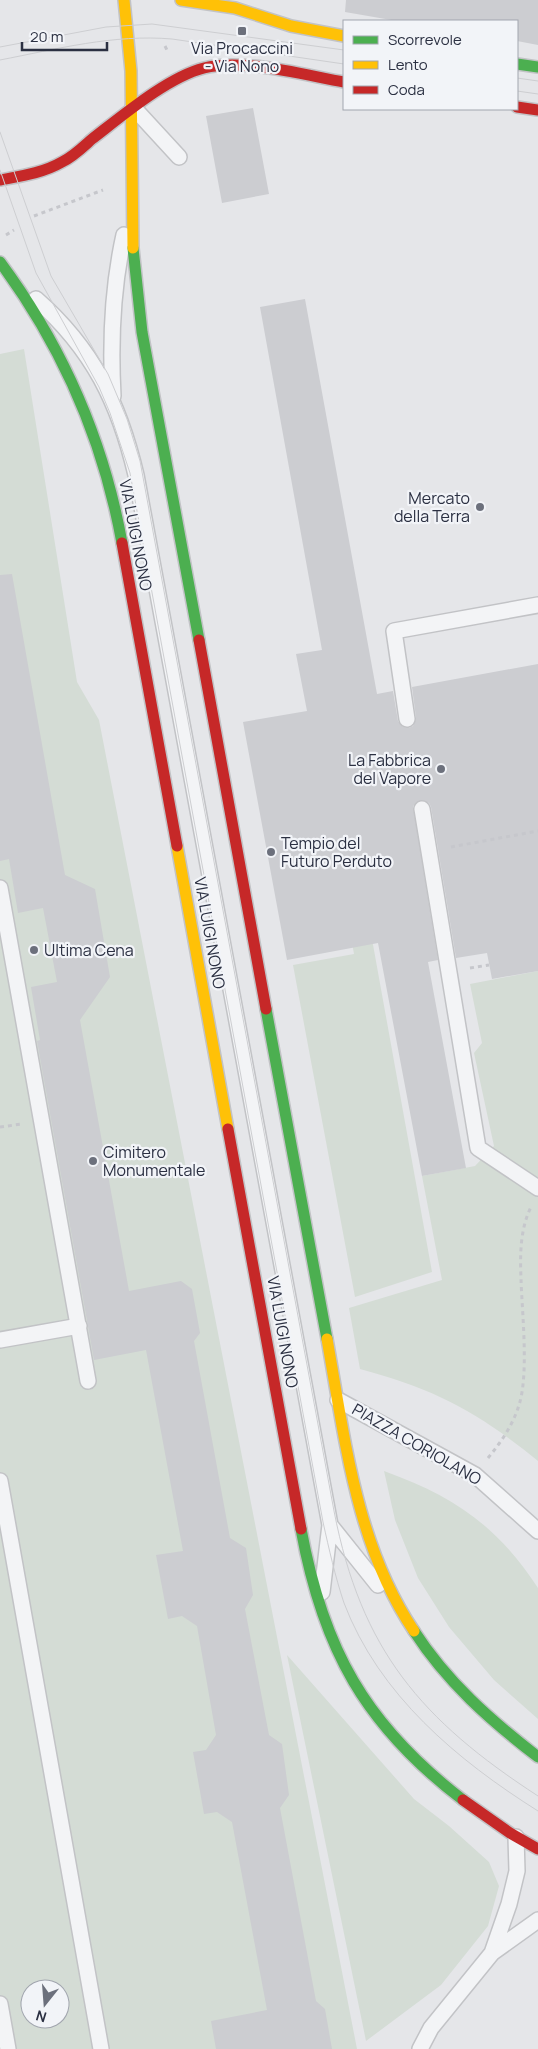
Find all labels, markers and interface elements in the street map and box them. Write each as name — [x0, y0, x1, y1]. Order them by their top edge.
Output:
scale bar — [22, 20, 108, 52]
legend — [343, 20, 518, 110]
marker: Via Procaccini - Via Nono — [236, 25, 248, 37]
text: 20 m — [30, 26, 63, 47]
text: Scorrevole — [388, 29, 462, 50]
place label: Via Procaccini - Via Nono — [191, 37, 293, 77]
text: Lento — [388, 54, 428, 75]
text: Coda — [388, 79, 425, 100]
street label: VIA LUIGI NONO — [114, 477, 158, 593]
place label: Mercato della Terra — [394, 487, 470, 527]
marker: Mercato della Terra — [474, 501, 486, 513]
place label: La Fabbrica del Vapore — [348, 749, 431, 789]
marker: La Fabbrica del Vapore — [435, 763, 447, 775]
place label: Tempio del Futuro Perduto — [281, 832, 392, 872]
marker: Tempio del Futuro Perduto — [265, 846, 277, 858]
street label: VIA LUIGI NONO — [189, 875, 231, 991]
place label: Ultima Cena — [44, 939, 134, 961]
marker: Ultima Cena — [28, 944, 40, 956]
place label: Cimitero Monumentale — [103, 1141, 205, 1181]
marker: Cimitero Monumentale — [87, 1155, 99, 1167]
street label: VIA LUIGI NONO — [262, 1274, 304, 1390]
street label: PIAZZA CORIOLANO — [348, 1398, 486, 1490]
north arrow — [20, 1979, 70, 2029]
text: N — [33, 2006, 49, 2027]

